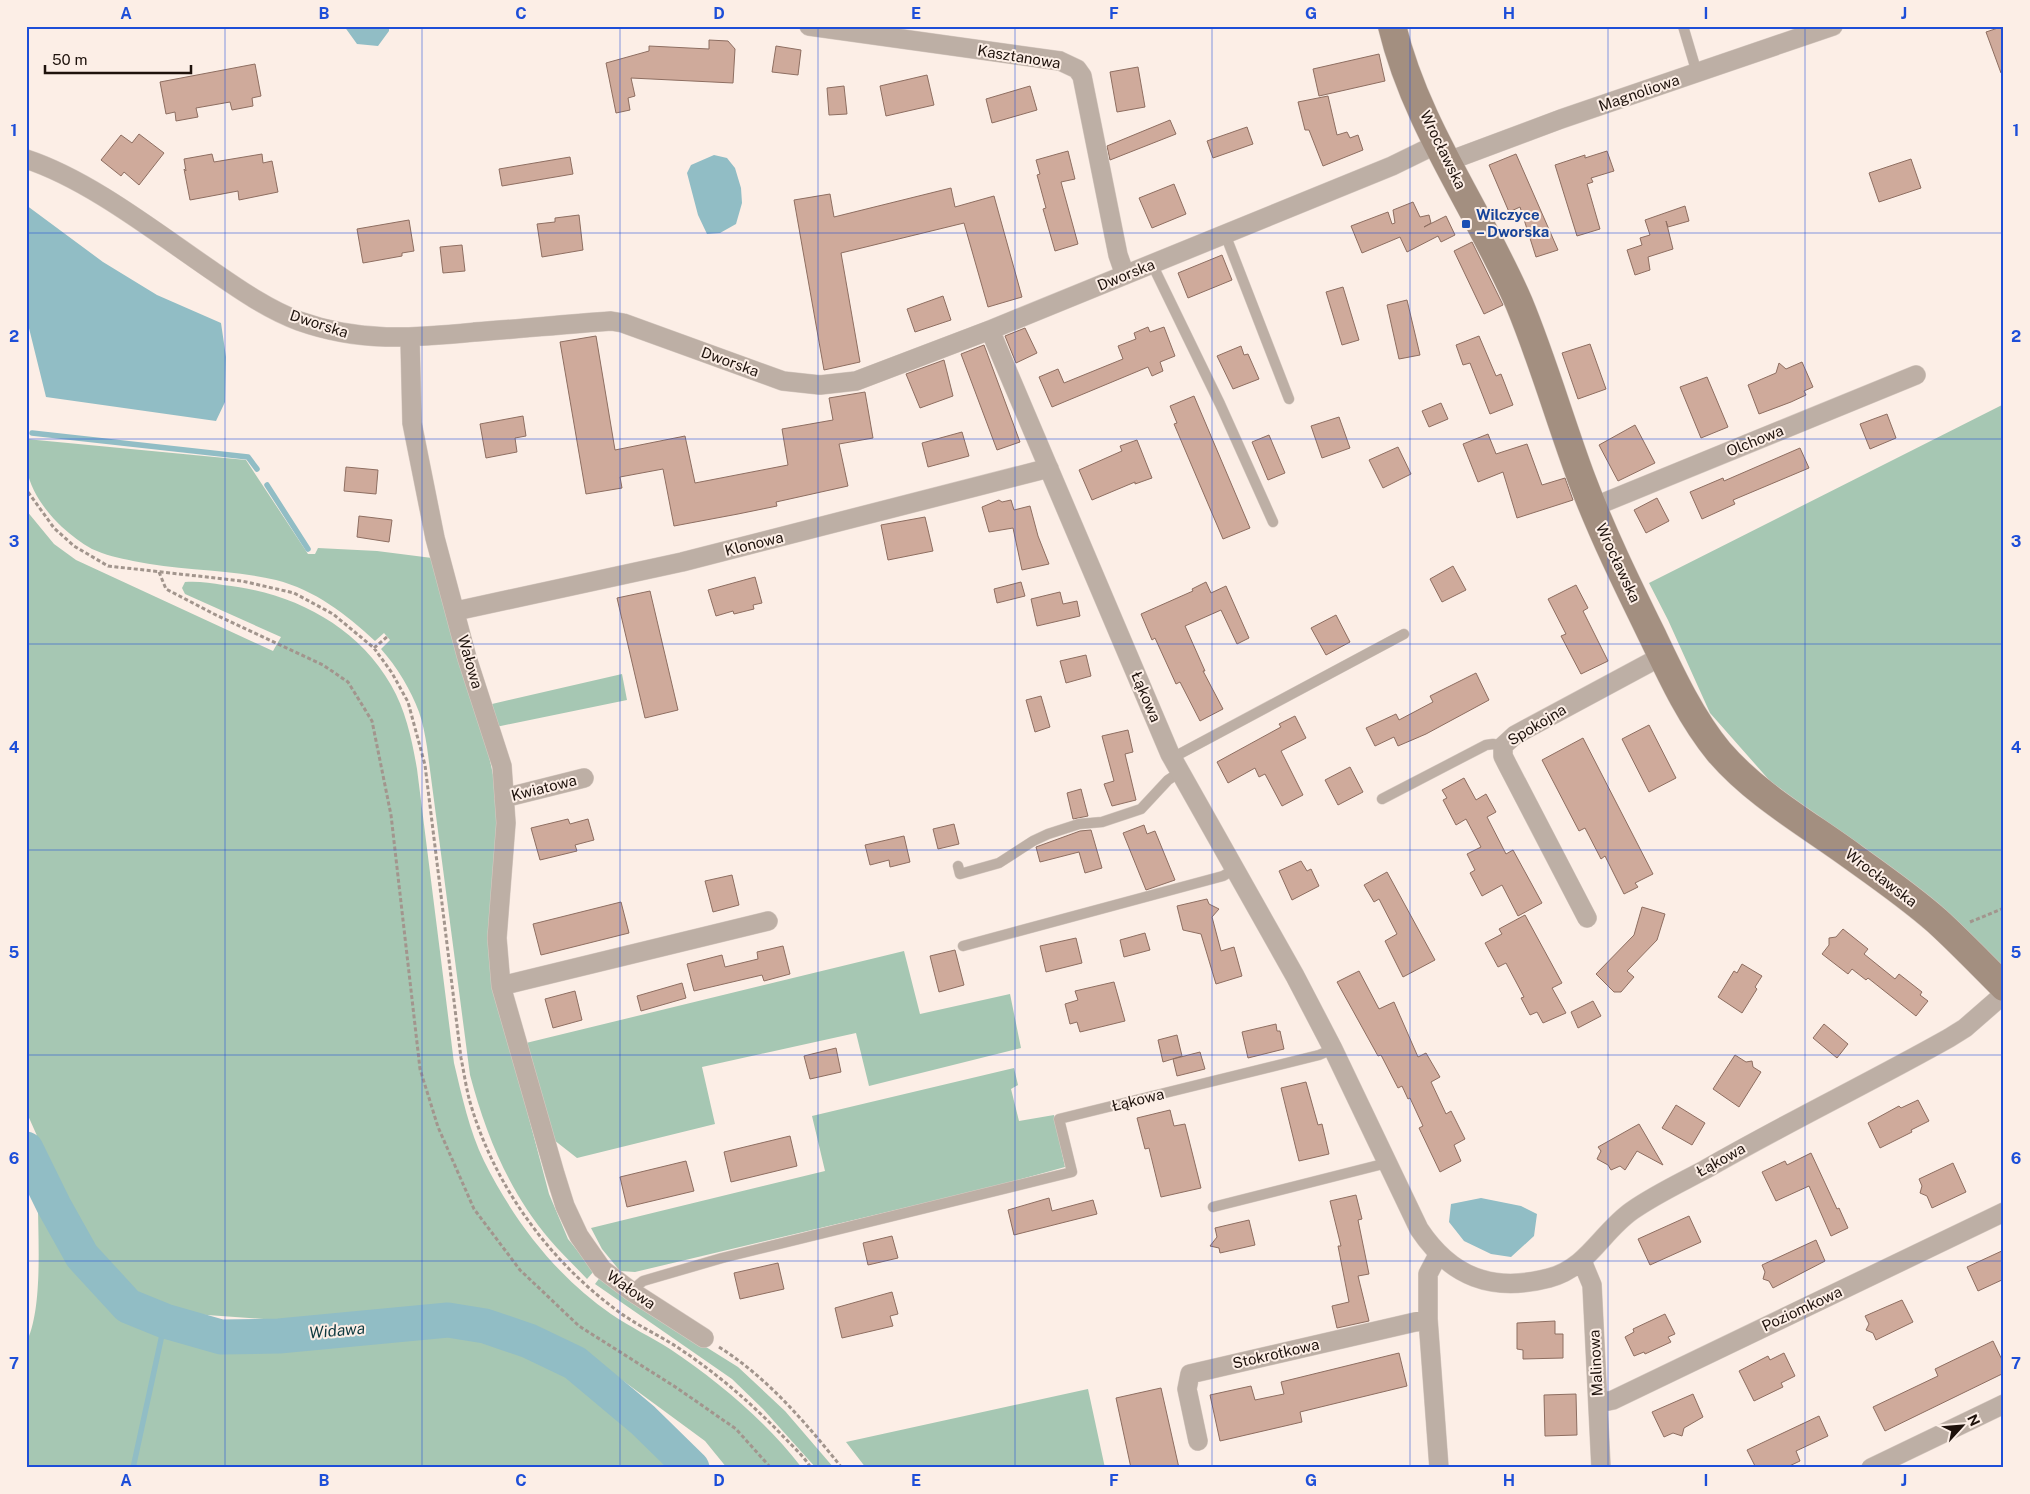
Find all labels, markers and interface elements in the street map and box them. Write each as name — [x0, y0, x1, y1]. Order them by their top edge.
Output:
text: A — [120, 4, 132, 23]
text: B — [319, 4, 330, 23]
text: C — [515, 4, 527, 23]
text: D — [713, 4, 725, 23]
text: E — [911, 4, 921, 23]
text: F — [1109, 4, 1119, 23]
text: G — [1305, 4, 1317, 23]
text: H — [1503, 4, 1515, 23]
text: I — [1704, 4, 1708, 23]
text: J — [1901, 4, 1907, 23]
scale bar — [45, 42, 191, 74]
street label: Kasztanowa — [976, 42, 1062, 71]
text: 50 m — [52, 51, 87, 68]
street label: Magnoliowa — [1596, 71, 1682, 114]
street label: Wrocławska — [1417, 108, 1470, 192]
text: 1 — [11, 121, 17, 140]
text: 1 — [2013, 121, 2019, 140]
place label: Wilczyce – Dworska — [1476, 206, 1549, 240]
marker: Wilczyce – Dworska — [1460, 218, 1472, 230]
street label: Dworska — [1095, 255, 1157, 294]
street label: Dworska — [288, 306, 350, 341]
text: 2 — [9, 327, 19, 346]
text: 2 — [2011, 327, 2021, 346]
street label: Dworska — [699, 343, 761, 380]
street label: Olchowa — [1724, 421, 1786, 460]
street label: Wrocławska — [1593, 521, 1644, 605]
street label: Klonowa — [723, 528, 785, 559]
text: 3 — [9, 532, 19, 551]
text: 3 — [2011, 532, 2021, 551]
street label: Wałowa — [455, 633, 486, 691]
street label: Łąkowa — [1128, 669, 1165, 725]
street label: Spokojna — [1505, 701, 1569, 749]
text: 4 — [9, 738, 20, 757]
text: 4 — [2011, 738, 2022, 757]
street label: Kwiatowa — [509, 771, 578, 804]
street label: Wrocławska — [1842, 845, 1920, 910]
text: 5 — [9, 943, 20, 962]
text: 5 — [2011, 943, 2022, 962]
street label: Łąkowa — [1110, 1085, 1166, 1114]
street label: Łąkowa — [1693, 1139, 1748, 1180]
text: 6 — [9, 1149, 19, 1168]
text: 6 — [2011, 1149, 2021, 1168]
street label: Wałowa — [604, 1267, 659, 1312]
street label: Poziomkowa — [1759, 1283, 1845, 1335]
water label: Widawa — [308, 1319, 366, 1342]
street label: Malinowa — [1585, 1329, 1606, 1397]
street label: Stokrotkowa — [1231, 1335, 1321, 1372]
text: 7 — [9, 1354, 19, 1373]
text: 7 — [2011, 1354, 2021, 1373]
north arrow — [1938, 1402, 1988, 1452]
text: N — [1964, 1412, 1983, 1429]
text: A — [120, 1471, 132, 1490]
text: B — [319, 1471, 330, 1490]
text: C — [515, 1471, 527, 1490]
text: D — [713, 1471, 725, 1490]
text: E — [911, 1471, 921, 1490]
text: F — [1109, 1471, 1119, 1490]
text: G — [1305, 1471, 1317, 1490]
text: H — [1503, 1471, 1515, 1490]
text: I — [1704, 1471, 1708, 1490]
text: J — [1901, 1471, 1907, 1490]

